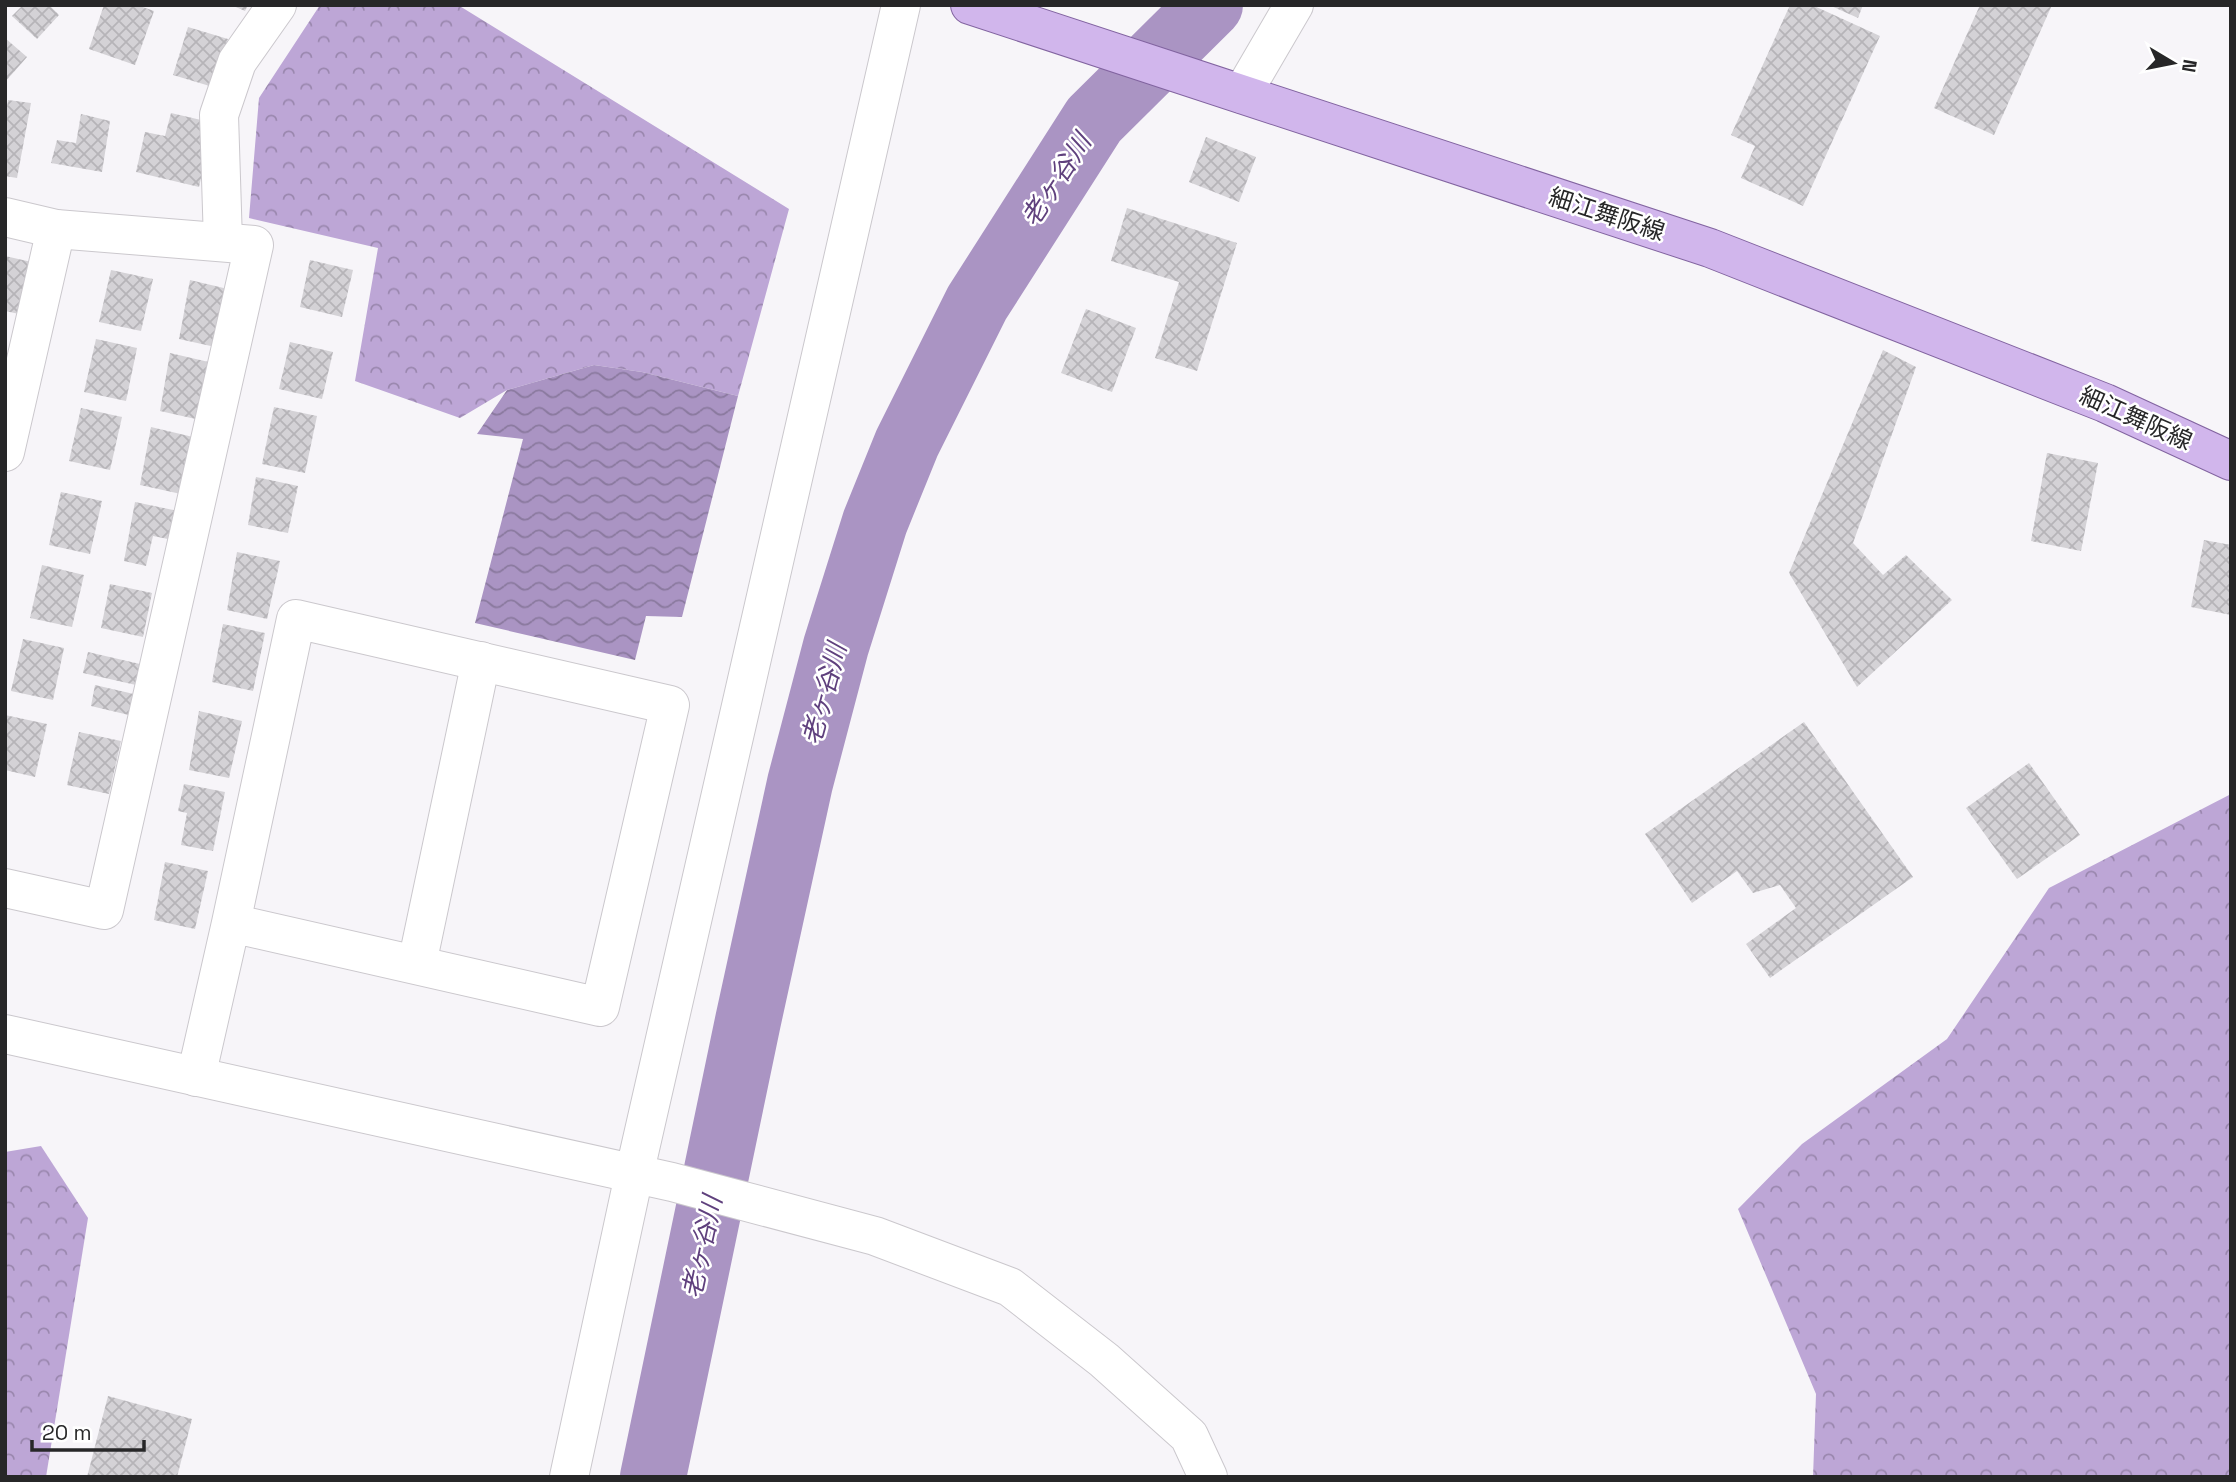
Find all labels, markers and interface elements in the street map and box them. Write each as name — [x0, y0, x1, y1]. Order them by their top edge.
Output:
north arrow — [2138, 28, 2208, 98]
text: N — [2176, 57, 2203, 74]
water label: 老ヶ谷川 — [1013, 125, 1100, 233]
street label: 細江舞阪線 — [1545, 181, 1669, 247]
street label: 細江舞阪線 — [2075, 379, 2197, 457]
water label: 老ヶ谷川 — [794, 636, 855, 749]
water label: 老ヶ谷川 — [675, 1190, 730, 1301]
scale bar — [32, 1408, 144, 1452]
text: 20 m — [42, 1419, 92, 1446]

